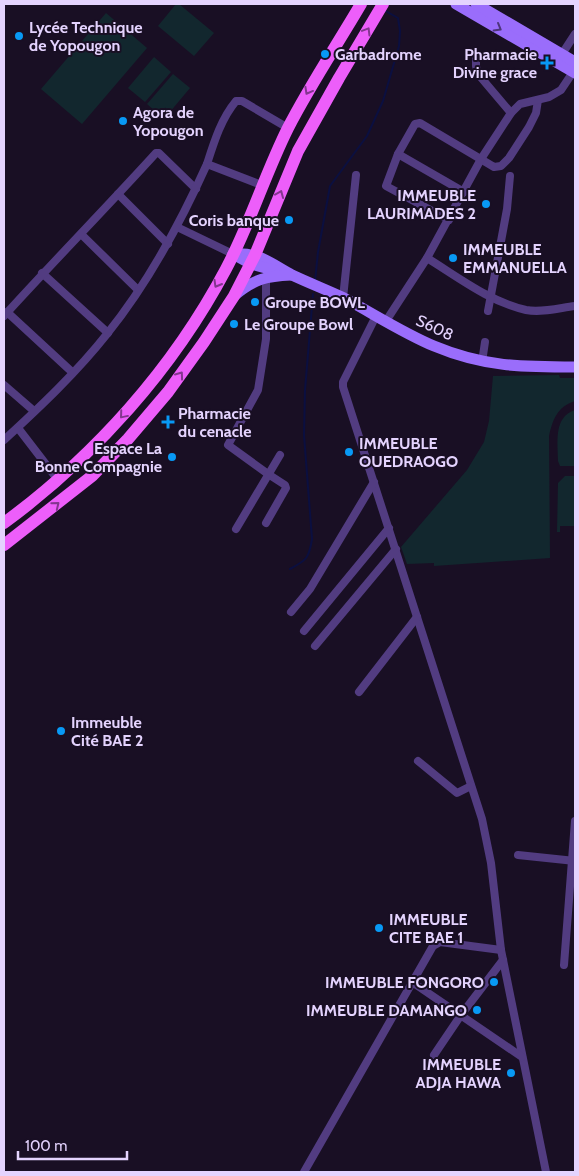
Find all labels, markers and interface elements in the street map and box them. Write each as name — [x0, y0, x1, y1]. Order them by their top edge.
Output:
place label: Lycée Technique de Yopougon — [29, 18, 143, 55]
one-way arrow — [493, 22, 502, 32]
one-way arrow — [360, 28, 370, 37]
marker: Lycée Technique de Yopougon — [13, 30, 25, 42]
place label: Garbadrome — [335, 45, 422, 64]
place label: Pharmacie Divine grace — [453, 45, 537, 82]
marker: Garbadrome — [319, 48, 331, 60]
marker: Pharmacie Divine grace — [541, 57, 553, 69]
one-way arrow — [305, 86, 315, 95]
place label: Agora de Yopougon — [132, 103, 203, 140]
marker: Agora de Yopougon — [117, 115, 129, 127]
place label: IMMEUBLE LAURIMADES 2 — [367, 186, 476, 223]
one-way arrow — [274, 190, 285, 199]
marker: IMMEUBLE LAURIMADES 2 — [480, 198, 492, 210]
place label: Coris banque — [189, 211, 279, 230]
marker: Coris banque — [283, 214, 295, 226]
place label: IMMEUBLE EMMANUELLA — [463, 240, 567, 277]
marker: IMMEUBLE EMMANUELLA — [447, 252, 459, 264]
one-way arrow — [214, 278, 224, 287]
place label: Groupe BOWL — [265, 293, 365, 312]
marker: Groupe BOWL — [249, 296, 261, 308]
street label: S608 — [413, 311, 457, 344]
place label: Le Groupe Bowl — [244, 315, 353, 334]
marker: Le Groupe Bowl — [228, 318, 240, 330]
one-way arrow — [175, 372, 183, 381]
place label: Pharmacie du cenacle — [178, 404, 251, 441]
one-way arrow — [119, 410, 128, 419]
marker: Pharmacie du cenacle — [162, 416, 174, 428]
place label: IMMEUBLE OUEDRAOGO — [359, 434, 458, 471]
place label: Espace La Bonne Compagnie — [35, 439, 162, 476]
marker: IMMEUBLE OUEDRAOGO — [343, 446, 355, 458]
marker: Espace La Bonne Compagnie — [166, 451, 178, 463]
one-way arrow — [51, 501, 60, 510]
place label: Immeuble Cité BAE 2 — [71, 713, 143, 750]
marker: Immeuble Cité BAE 2 — [55, 725, 67, 737]
place label: IMMEUBLE CITE BAE 1 — [389, 910, 468, 947]
marker: IMMEUBLE CITE BAE 1 — [373, 922, 385, 934]
place label: IMMEUBLE FONGORO — [325, 973, 484, 992]
marker: IMMEUBLE FONGORO — [488, 976, 500, 988]
place label: IMMEUBLE DAMANGO — [306, 1001, 467, 1020]
marker: IMMEUBLE DAMANGO — [471, 1004, 483, 1016]
place label: IMMEUBLE ADJA HAWA — [415, 1055, 501, 1092]
marker: IMMEUBLE ADJA HAWA — [505, 1067, 517, 1079]
scale bar — [18, 1128, 126, 1160]
text: 100 m — [25, 1137, 67, 1155]

